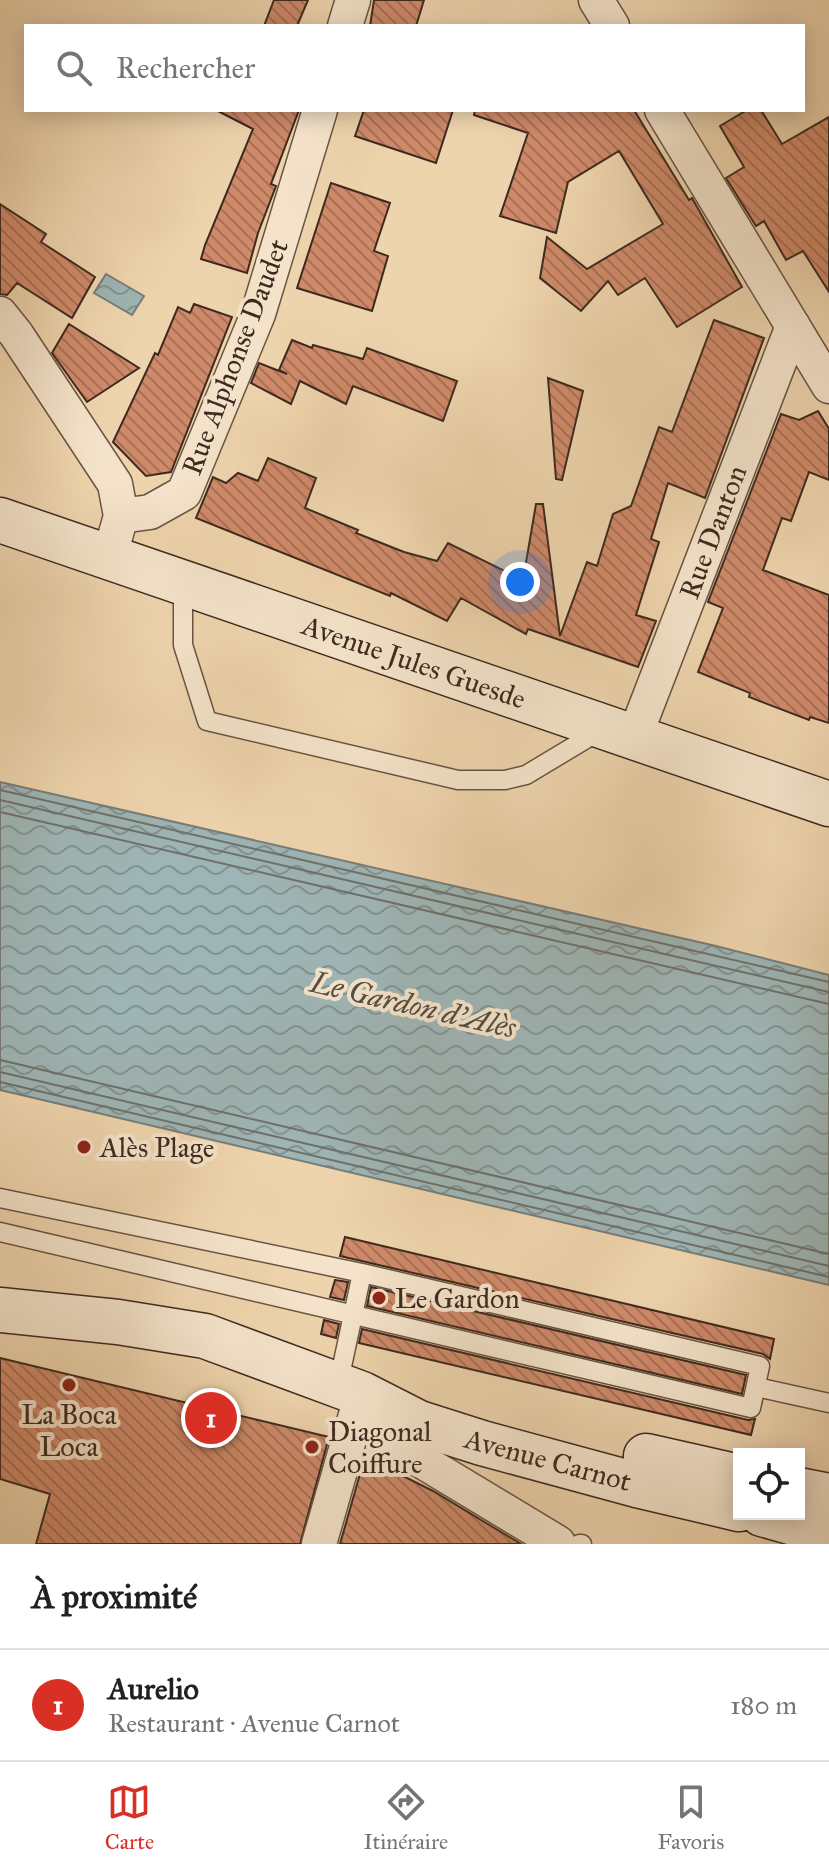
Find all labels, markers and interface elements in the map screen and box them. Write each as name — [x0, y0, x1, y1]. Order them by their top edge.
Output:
search box — [24, 24, 805, 112]
icon: search — [52, 46, 96, 90]
text: Rechercher — [116, 50, 255, 86]
street label: Rue Alphonse Daudet — [174, 234, 296, 480]
street label: Rue Danton — [672, 460, 754, 604]
your location — [500, 562, 540, 602]
street label: Avenue Jules Guesde — [297, 607, 530, 717]
water label: Le Gardon d'Alès — [305, 963, 520, 1046]
place label: Alès Plage — [99, 1130, 214, 1165]
marker: Alès Plage — [75, 1138, 93, 1156]
place label: Le Gardon — [395, 1281, 520, 1316]
marker: Le Gardon — [370, 1289, 388, 1307]
marker: La Boca Loca — [60, 1376, 78, 1394]
pin: 1 — [185, 1388, 237, 1448]
place label: La Boca Loca — [21, 1397, 117, 1464]
place label: Diagonal Coiffure — [328, 1414, 432, 1481]
street label: Avenue Carnot — [460, 1421, 635, 1499]
marker: Diagonal Coiffure — [303, 1438, 321, 1456]
map controls — [733, 1448, 805, 1520]
button: locate — [733, 1448, 805, 1520]
text: À proximité — [32, 1576, 197, 1617]
text: Aurelio — [108, 1671, 199, 1707]
text: 1 — [53, 1689, 63, 1721]
text: 180 m — [730, 1689, 797, 1721]
text: Restaurant · Avenue Carnot — [108, 1707, 400, 1739]
tab: Carte — [105, 1780, 154, 1855]
tab: Itinéraire — [363, 1780, 448, 1855]
tab: Favoris — [657, 1780, 724, 1855]

